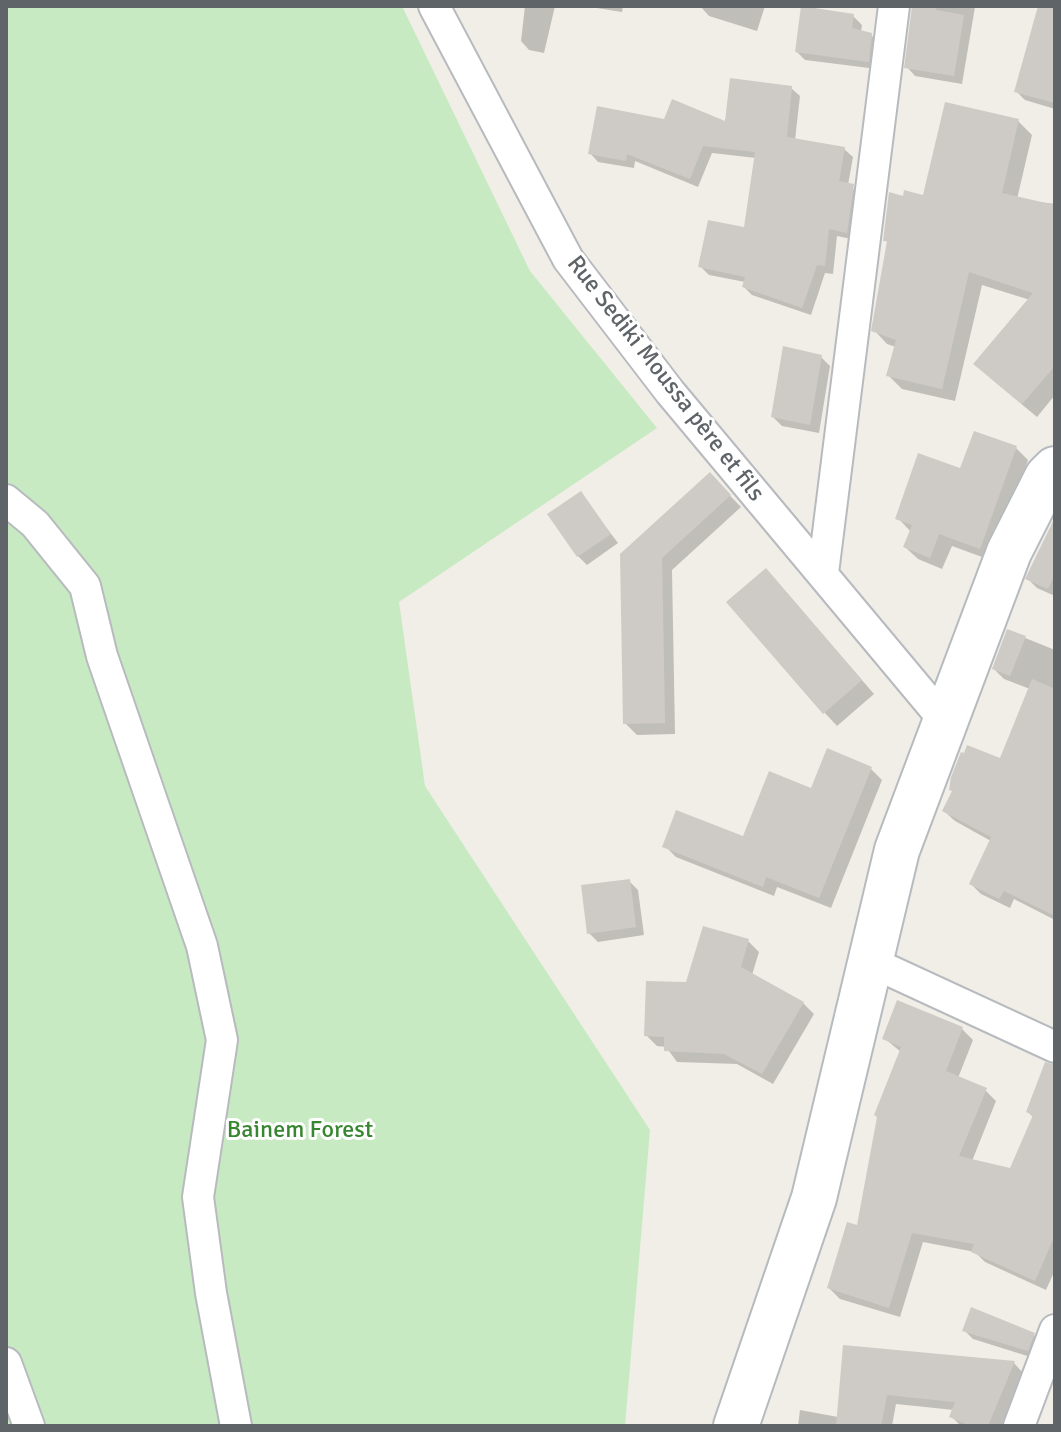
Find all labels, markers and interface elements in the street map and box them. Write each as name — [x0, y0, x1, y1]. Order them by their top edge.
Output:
street label: Rue Sediki Moussa père et fils — [560, 251, 770, 507]
park label: Bainem Forest — [227, 1117, 373, 1145]

